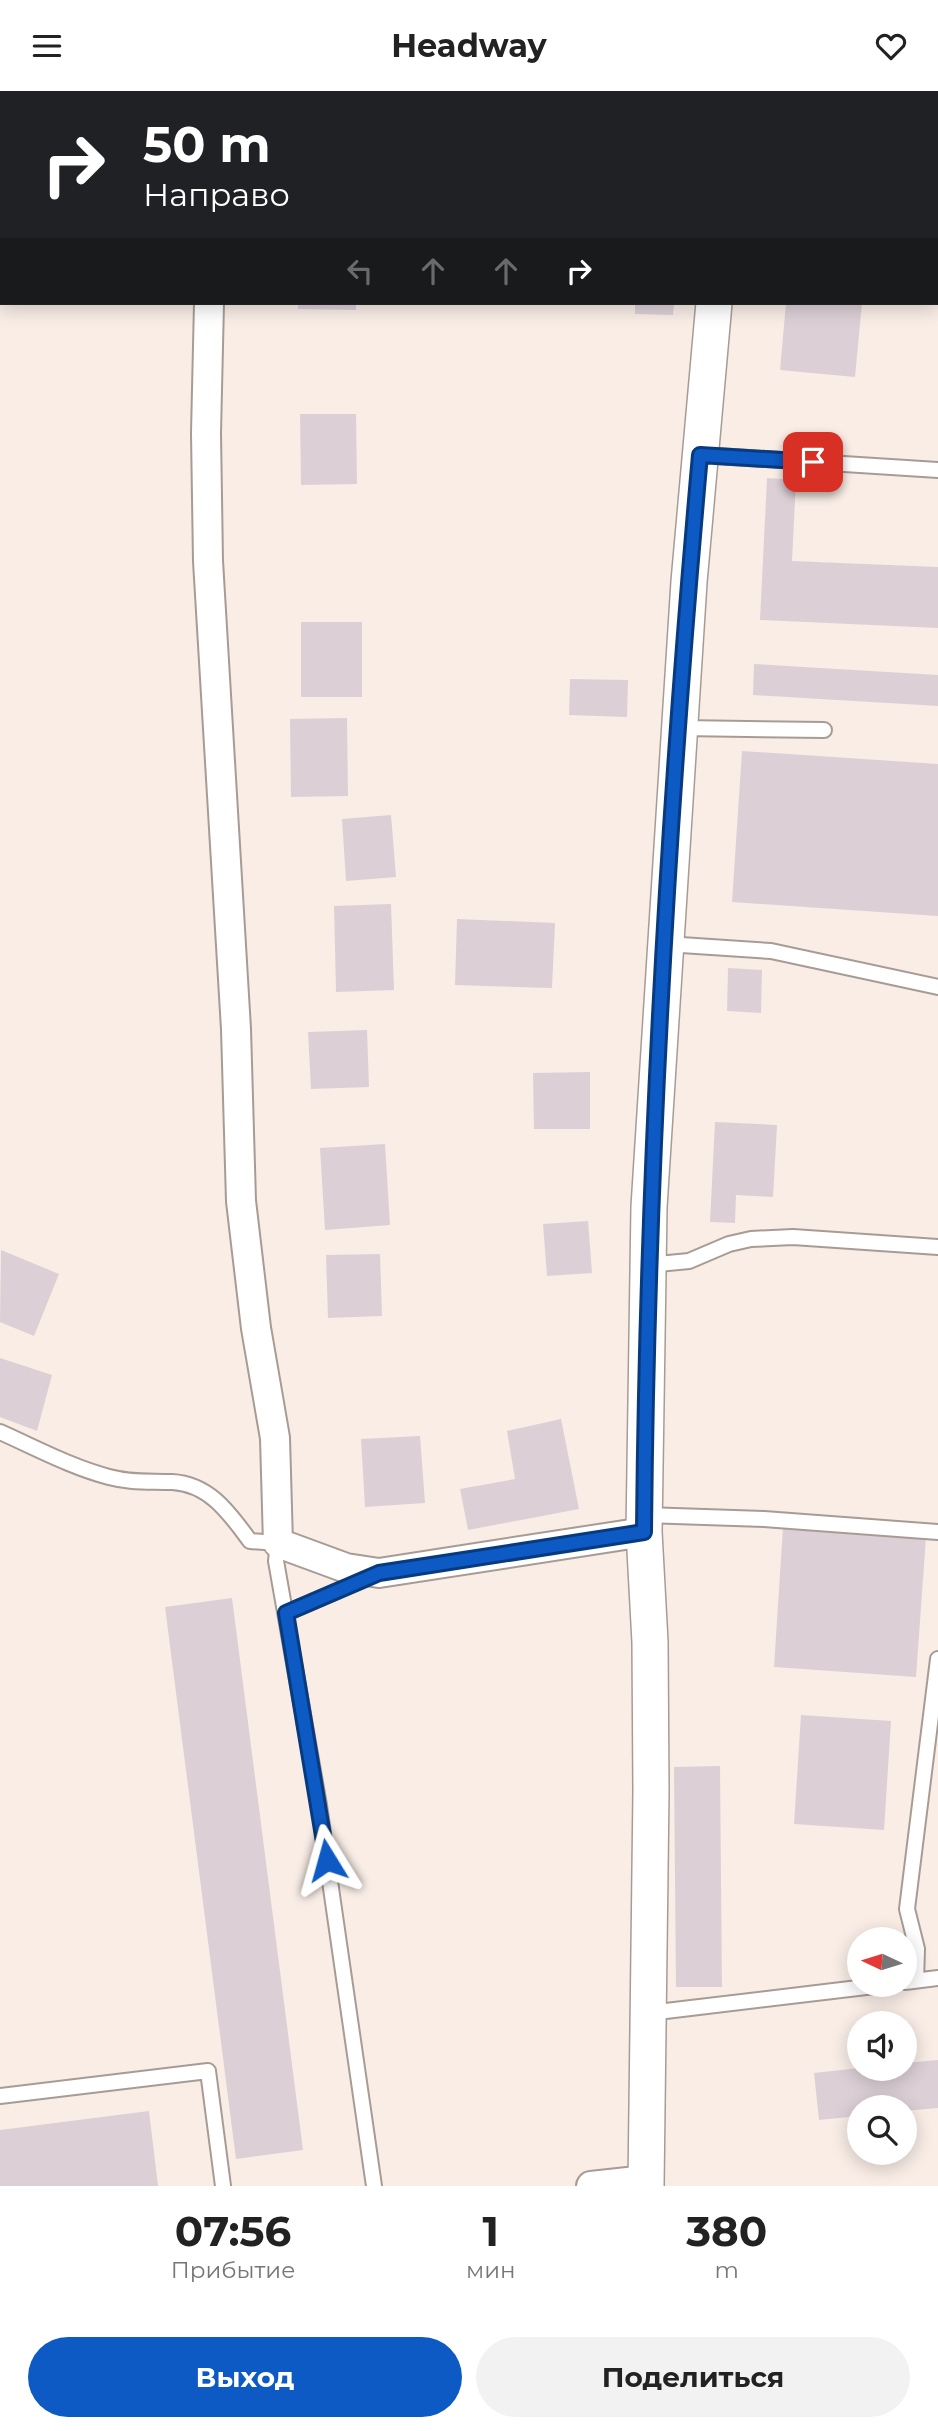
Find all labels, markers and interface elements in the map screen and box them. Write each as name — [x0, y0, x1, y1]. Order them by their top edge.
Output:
text: Headway — [391, 26, 547, 65]
icon: menu — [28, 27, 66, 65]
icon: heart — [872, 27, 910, 65]
text: 50 m — [143, 115, 271, 174]
icon: right — [28, 119, 119, 210]
text: Направо — [143, 175, 290, 214]
icon: left — [341, 252, 379, 290]
icon: ahead — [414, 252, 452, 290]
icon: ahead — [487, 252, 525, 290]
icon: right — [560, 252, 598, 290]
pin — [783, 432, 843, 492]
icon: arrive — [794, 443, 832, 481]
position arrow — [290, 1823, 364, 1897]
north arrow — [847, 1927, 917, 1997]
map controls — [847, 1927, 917, 2165]
button: sound — [847, 2011, 917, 2081]
button: search — [847, 2095, 917, 2165]
text: 07:56 — [175, 2205, 291, 2257]
text: 1 — [483, 2205, 499, 2257]
text: 380 — [686, 2205, 767, 2257]
text: Прибытие — [171, 2256, 295, 2284]
text: мин — [466, 2256, 516, 2284]
text: m — [715, 2256, 739, 2284]
button: Выход — [28, 2337, 462, 2417]
button: Поделиться — [476, 2337, 910, 2417]

